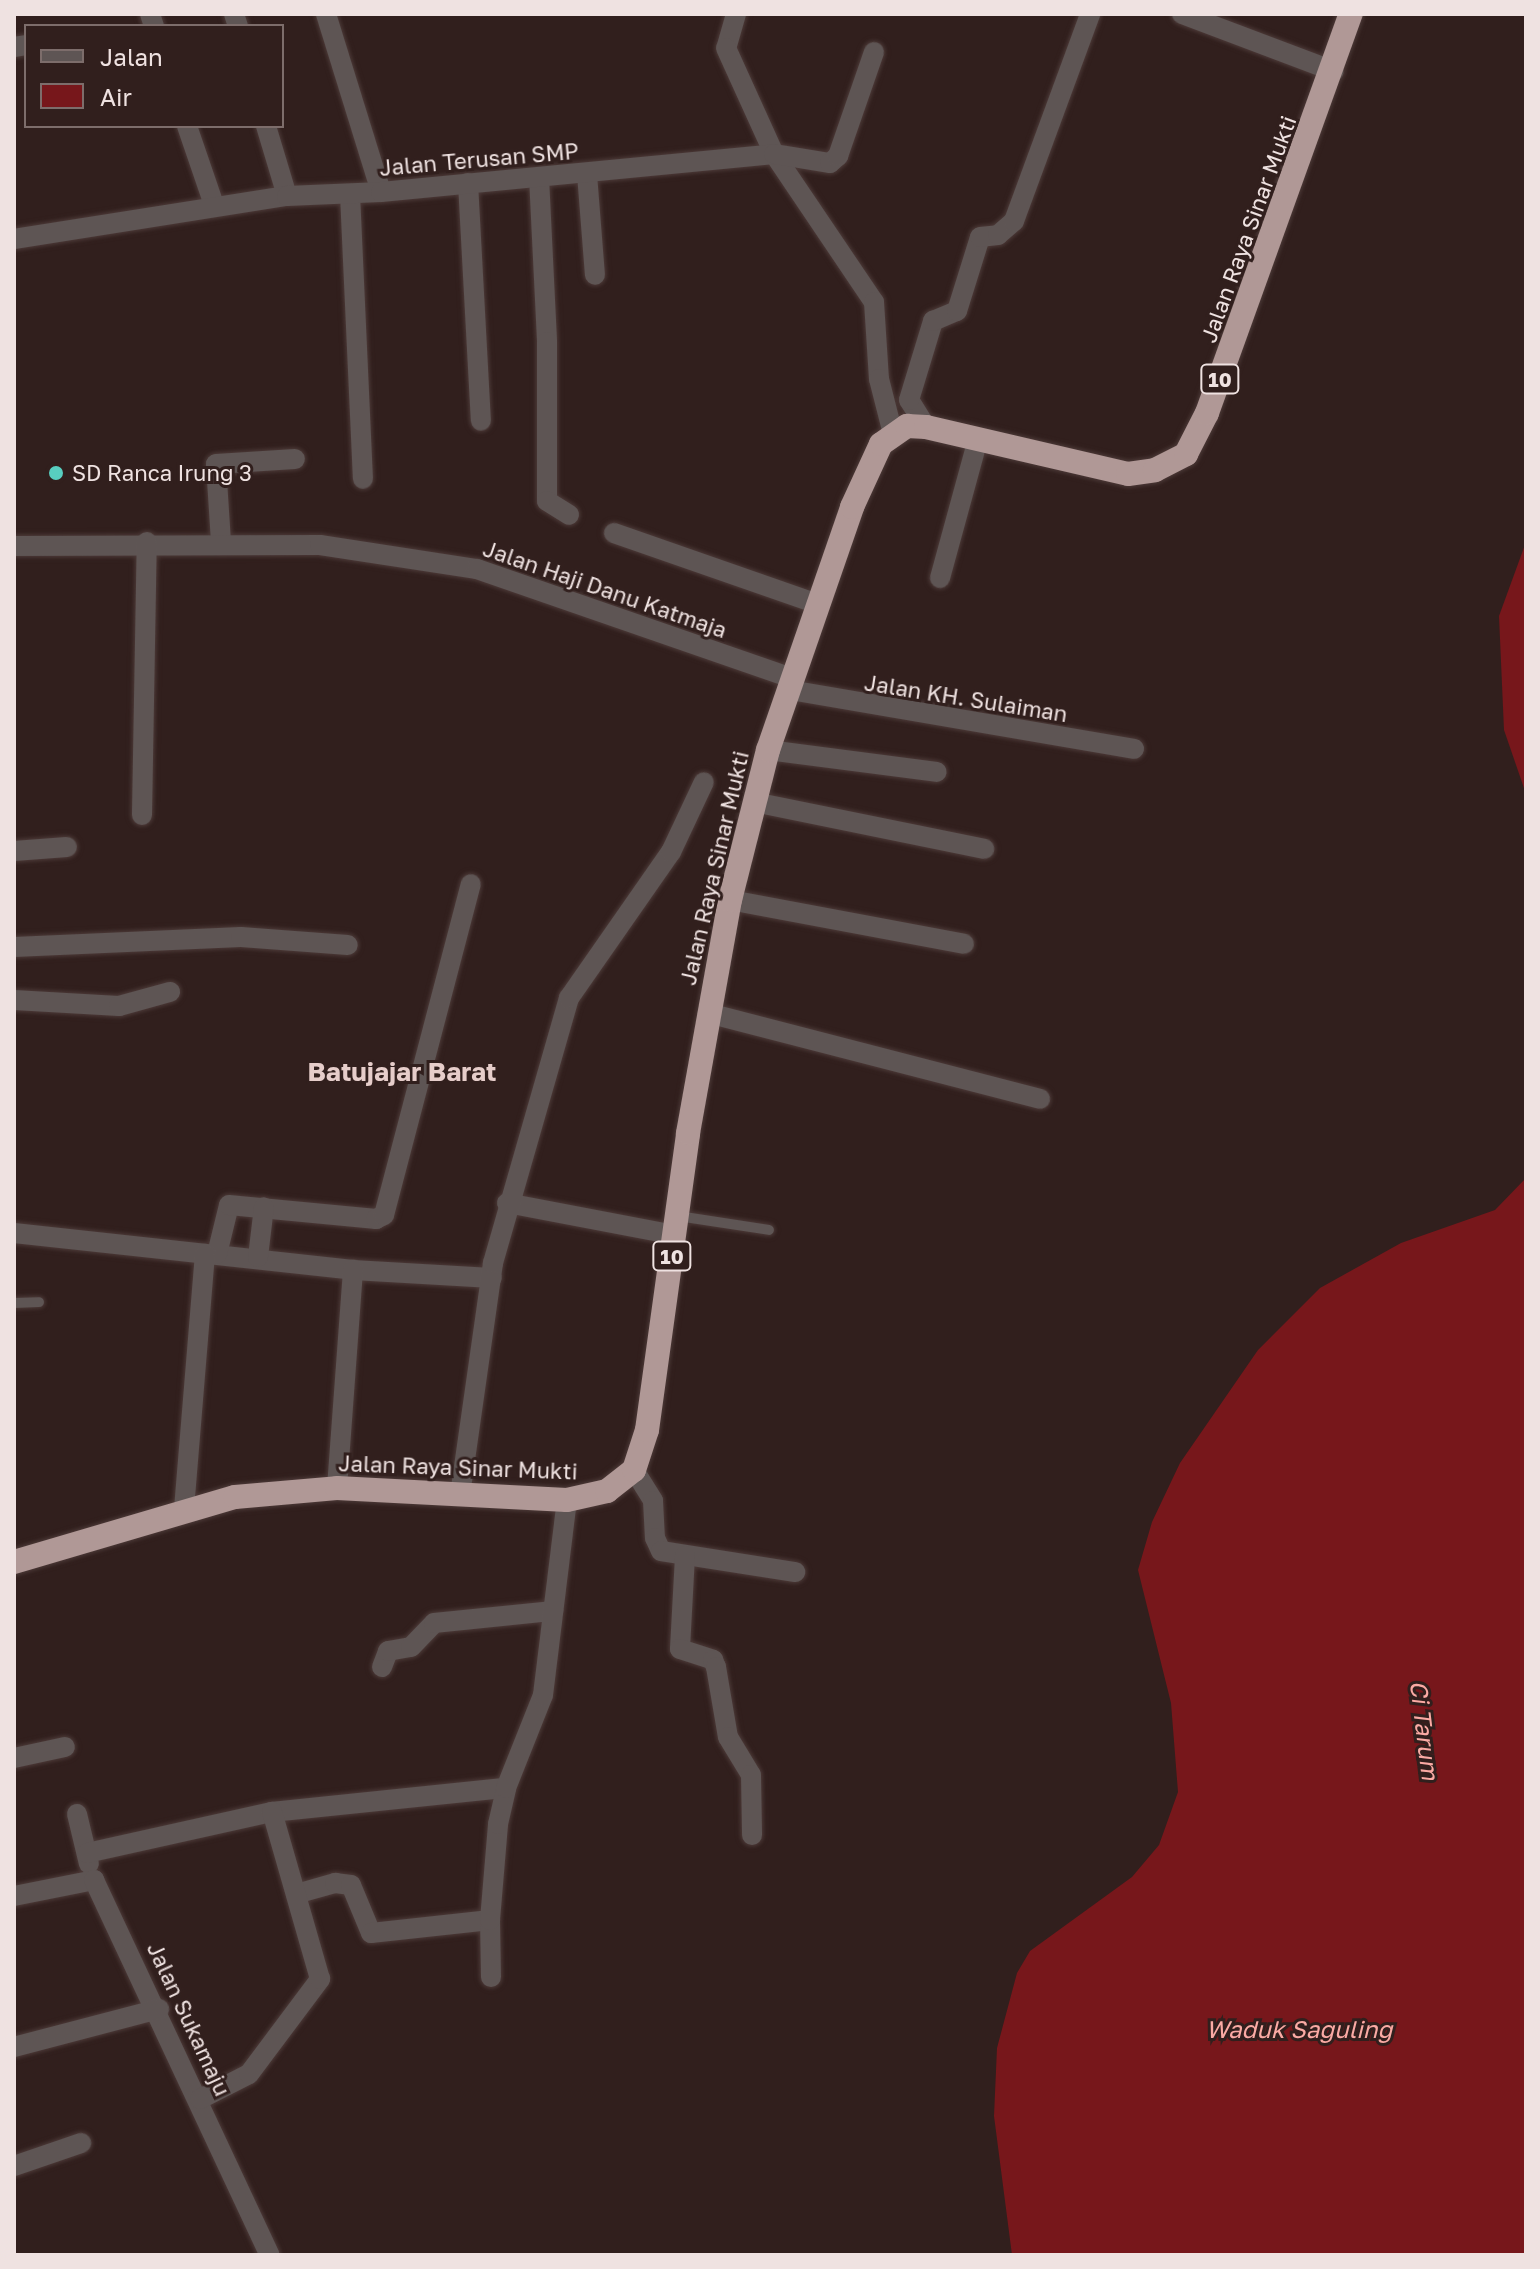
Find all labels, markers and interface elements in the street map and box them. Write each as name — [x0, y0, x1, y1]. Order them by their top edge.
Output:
legend — [24, 24, 284, 128]
text: Jalan — [100, 42, 163, 71]
text: Air — [100, 82, 132, 111]
street label: Jalan Raya Sinar Mukti — [1195, 112, 1301, 346]
street label: Jalan Terusan SMP — [378, 137, 580, 181]
road number: 10 — [1200, 363, 1240, 395]
place label: SD Ranca Irung 3 — [72, 460, 252, 486]
marker: SD Ranca Irung 3 — [47, 464, 65, 482]
street label: Jalan Haji Danu Katmaja — [480, 535, 730, 643]
street label: Jalan KH. Sulaiman — [863, 669, 1069, 727]
street label: Jalan Raya Sinar Mukti — [674, 748, 754, 988]
district label: Batujajar Barat — [308, 1056, 496, 1088]
road number: 10 — [652, 1240, 692, 1272]
street label: Jalan Raya Sinar Mukti — [338, 1450, 578, 1484]
water label: Ci Tarum — [1405, 1679, 1445, 1781]
street label: Jalan Sukamaju — [142, 1938, 236, 2100]
water label: Waduk Saguling — [1206, 2015, 1392, 2043]

